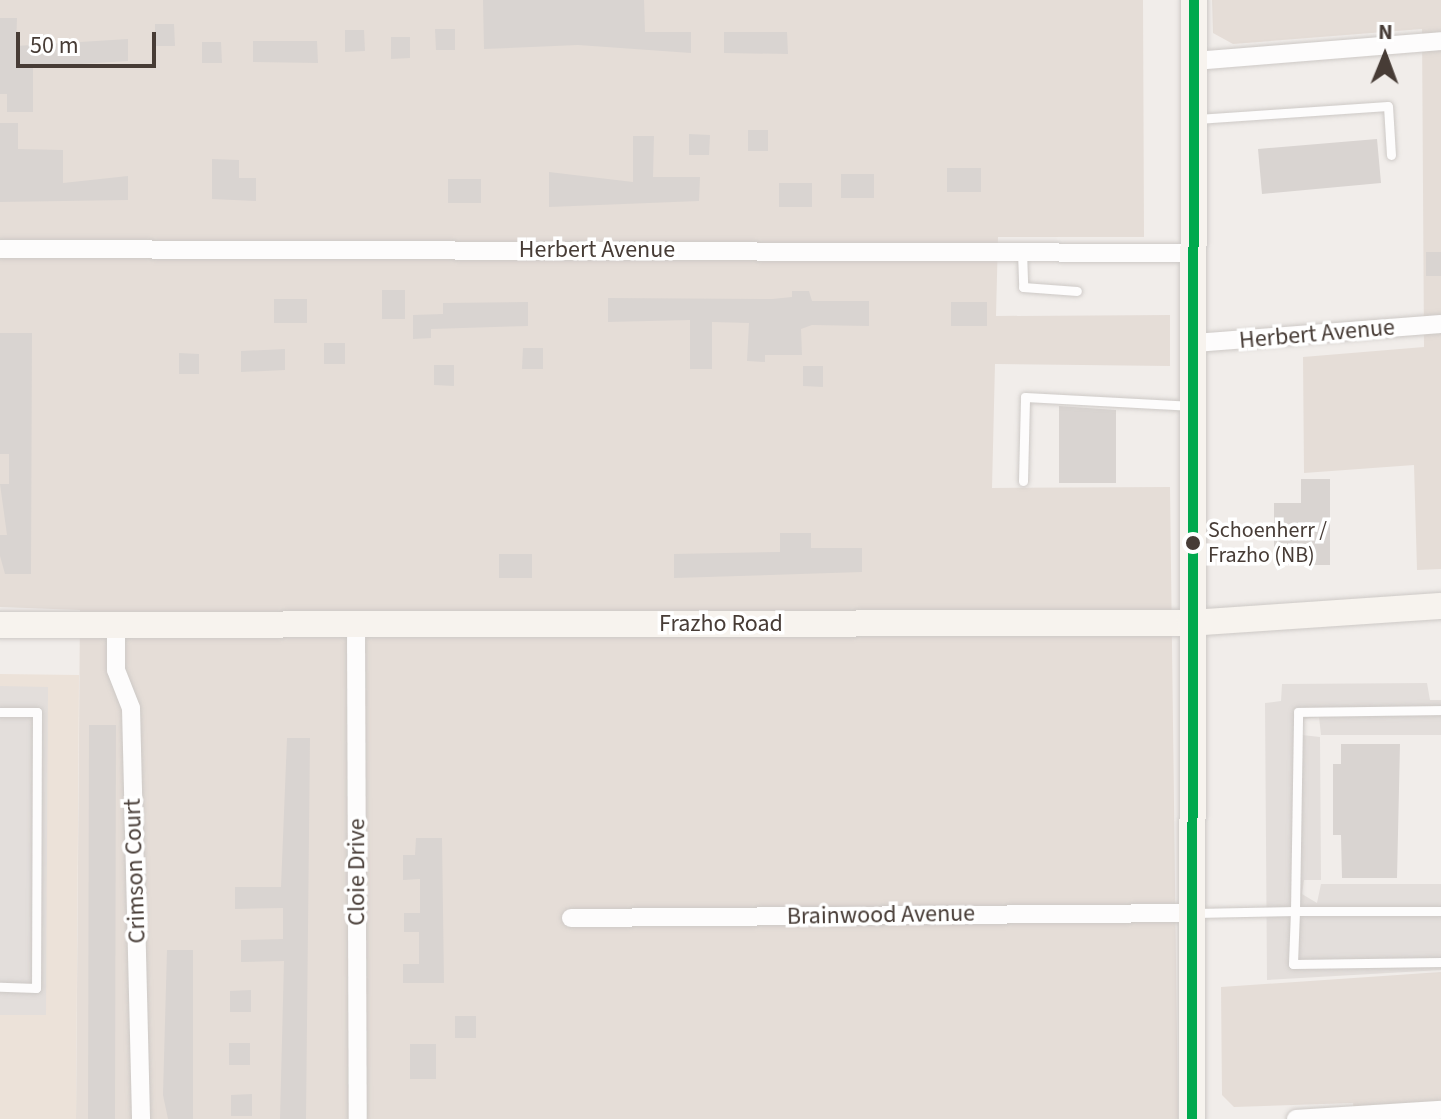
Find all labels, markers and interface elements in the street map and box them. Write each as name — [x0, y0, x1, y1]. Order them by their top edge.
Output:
scale bar — [20, 16, 160, 66]
north arrow — [1345, 16, 1425, 96]
text: N — [1378, 16, 1393, 48]
text: 50 m — [30, 28, 79, 63]
street label: Herbert Avenue — [519, 236, 675, 264]
street label: Herbert Avenue — [1238, 313, 1396, 355]
place label: Schoenherr / Frazho (NB) — [1208, 517, 1327, 568]
marker: Schoenherr / Frazho (NB) — [1185, 535, 1201, 551]
street label: Frazho Road — [659, 610, 783, 638]
street label: Crimson Court — [118, 798, 152, 944]
street label: Cloie Drive — [343, 818, 371, 926]
street label: Brainwood Avenue — [787, 899, 975, 931]

